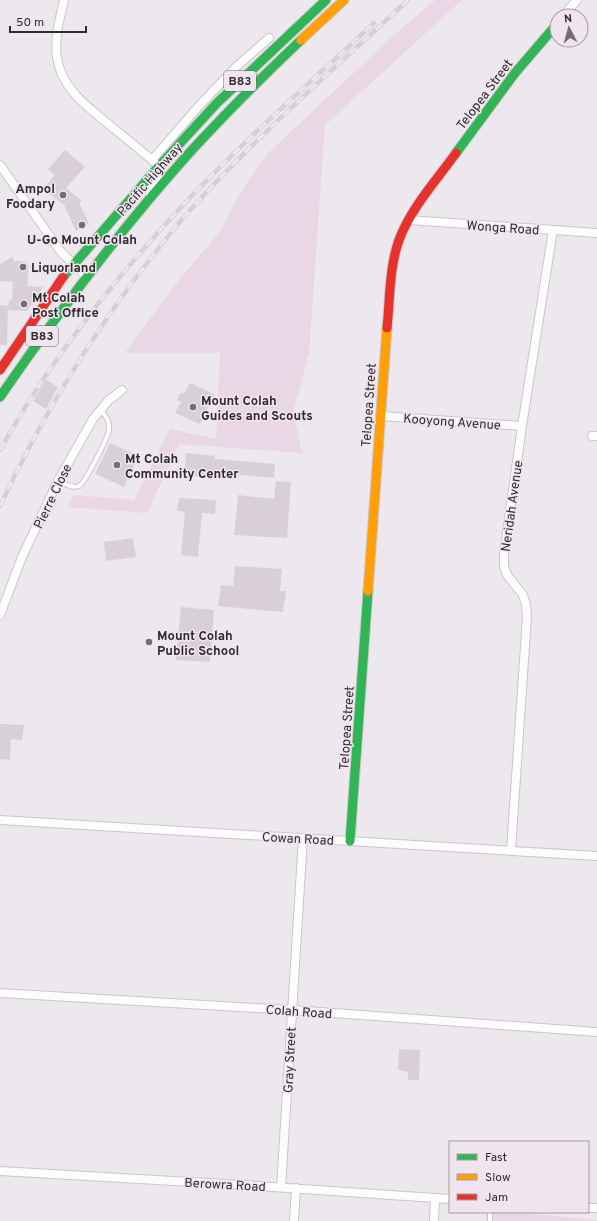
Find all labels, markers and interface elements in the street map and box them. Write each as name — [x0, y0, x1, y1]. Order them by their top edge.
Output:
scale bar — [10, 8, 86, 34]
north arrow — [549, 8, 589, 48]
text: N — [563, 12, 573, 26]
text: 50 m — [16, 15, 44, 31]
street label: Telopea Street — [454, 57, 517, 134]
road number: B83 — [224, 71, 256, 91]
street label: Pacific Highway — [114, 140, 187, 220]
place label: Ampol Foodary — [6, 182, 56, 213]
marker: Ampol Foodary — [58, 190, 68, 200]
street label: Wonga Road — [466, 218, 540, 240]
marker: U-Go Mount Colah — [77, 220, 87, 230]
place label: U-Go Mount Colah — [27, 233, 137, 249]
place label: Liquorland — [31, 261, 96, 277]
marker: Liquorland — [18, 262, 28, 272]
place label: Mt Colah Post Office — [32, 291, 99, 322]
marker: Mt Colah Post Office — [19, 299, 29, 309]
road number: B83 — [26, 326, 58, 346]
street label: Telopea Street — [359, 363, 381, 448]
place label: Mount Colah Guides and Scouts — [201, 394, 313, 425]
marker: Mount Colah Guides and Scouts — [188, 402, 198, 412]
street label: Kooyong Avenue — [403, 412, 501, 434]
place label: Mt Colah Community Center — [125, 452, 239, 483]
marker: Mt Colah Community Center — [112, 460, 122, 470]
street label: Neridah Avenue — [499, 460, 527, 553]
street label: Pierre Close — [31, 462, 76, 532]
place label: Mount Colah Public School — [157, 629, 239, 660]
marker: Mount Colah Public School — [144, 637, 154, 647]
street label: Telopea Street — [337, 686, 359, 771]
street label: Cowan Road — [261, 830, 334, 850]
street label: Colah Road — [265, 1003, 333, 1023]
street label: Gray Street — [281, 1027, 301, 1094]
legend — [449, 1141, 589, 1213]
text: Fast — [485, 1150, 507, 1166]
text: Slow — [485, 1170, 511, 1186]
street label: Berowra Road — [184, 1176, 266, 1196]
text: Jam — [485, 1190, 508, 1206]

